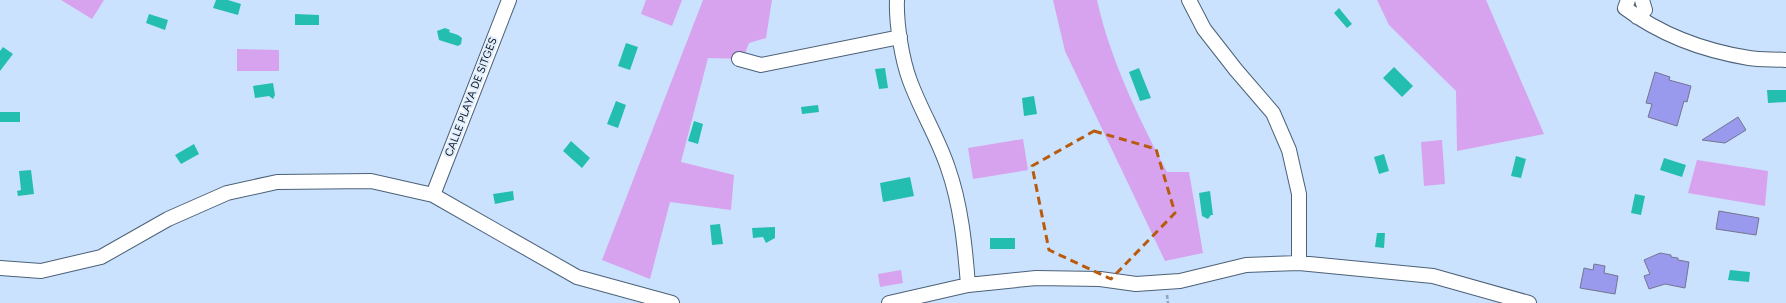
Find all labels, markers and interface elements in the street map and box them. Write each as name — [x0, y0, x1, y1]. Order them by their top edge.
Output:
street label: CALLE PLAYA DE SITGES — [442, 35, 500, 158]

